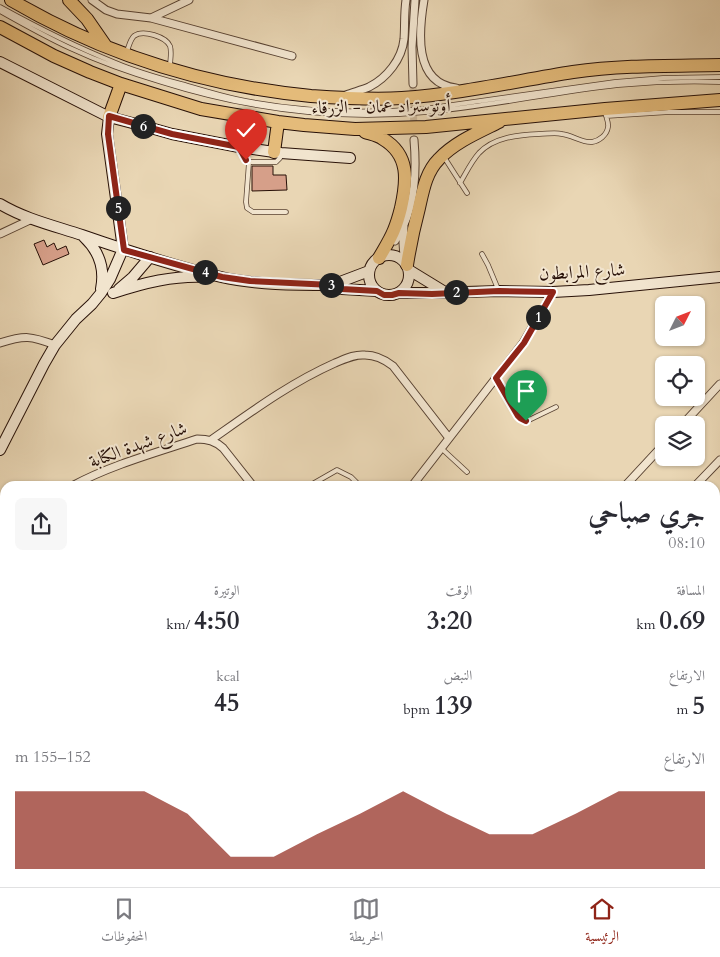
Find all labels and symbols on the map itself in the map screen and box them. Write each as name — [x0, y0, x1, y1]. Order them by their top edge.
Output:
street label: أوتوستراد عمان - الزرقاء — [311, 92, 452, 121]
pin — [225, 109, 267, 160]
pin: 6 — [130, 114, 156, 138]
pin: 5 — [106, 196, 130, 220]
street label: شارع المرابطون — [538, 257, 626, 289]
pin: 4 — [192, 260, 218, 284]
pin: 3 — [318, 272, 344, 298]
pin: 2 — [444, 280, 468, 304]
north arrow — [655, 296, 705, 346]
pin: 1 — [526, 304, 550, 330]
pin — [505, 370, 547, 421]
street label: شارع شهدة الكتابة — [86, 416, 191, 476]

